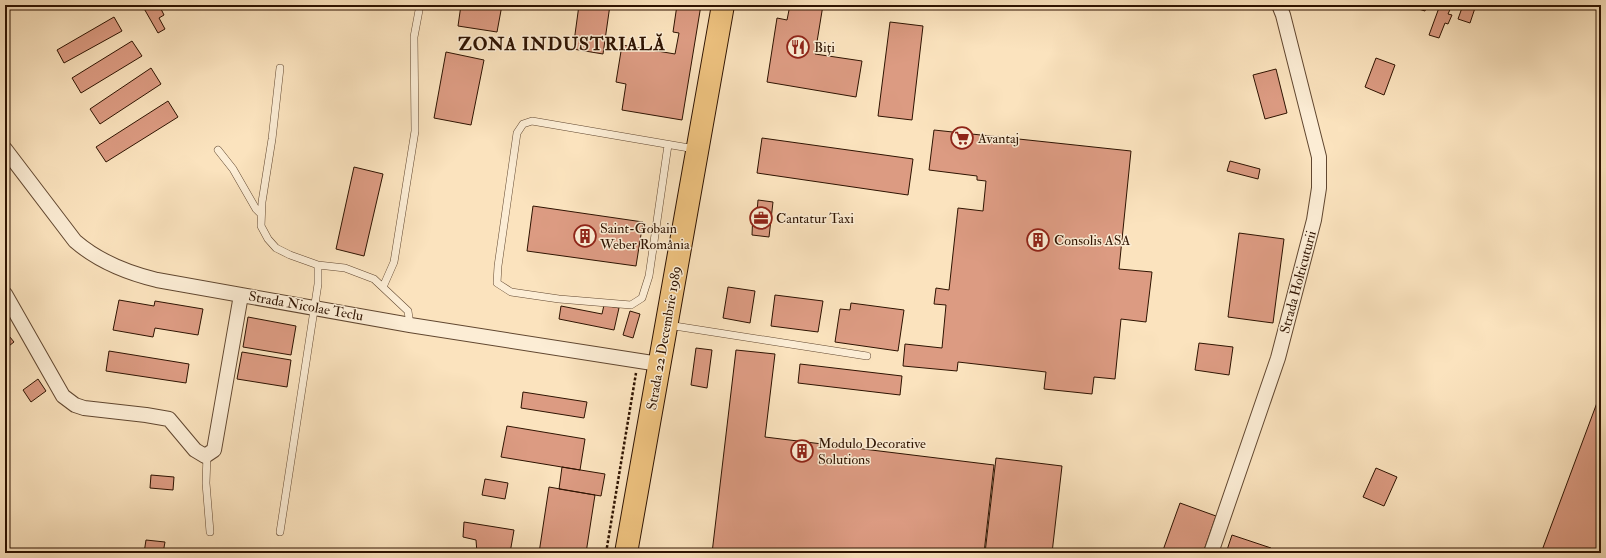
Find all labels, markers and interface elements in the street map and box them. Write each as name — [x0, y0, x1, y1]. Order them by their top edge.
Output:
district label: ZONA INDUSTRIALĂ — [458, 33, 666, 56]
restaurant icon: Biți — [785, 34, 811, 60]
place label: Biți — [814, 39, 835, 56]
supermarket icon: Avantaj — [949, 125, 975, 151]
place label: Avantaj — [977, 130, 1019, 147]
office icon: Cantatur Taxi — [748, 205, 774, 231]
place label: Cantatur Taxi — [776, 210, 854, 227]
place label: Saint-Gobain Weber România — [599, 220, 690, 253]
building icon: Saint-Gobain Weber România — [572, 223, 598, 249]
building icon: Consolis ASA — [1025, 227, 1051, 253]
street label: Strada Holticuturii — [1276, 228, 1320, 335]
place label: Consolis ASA — [1054, 232, 1130, 249]
street label: Strada 22 Decembrie 1989 — [643, 265, 685, 411]
street label: Strada Nicolae Teclu — [247, 288, 365, 324]
place label: Modulo Decorative Solutions — [818, 435, 926, 468]
building icon: Modulo Decorative Solutions — [789, 438, 815, 464]

